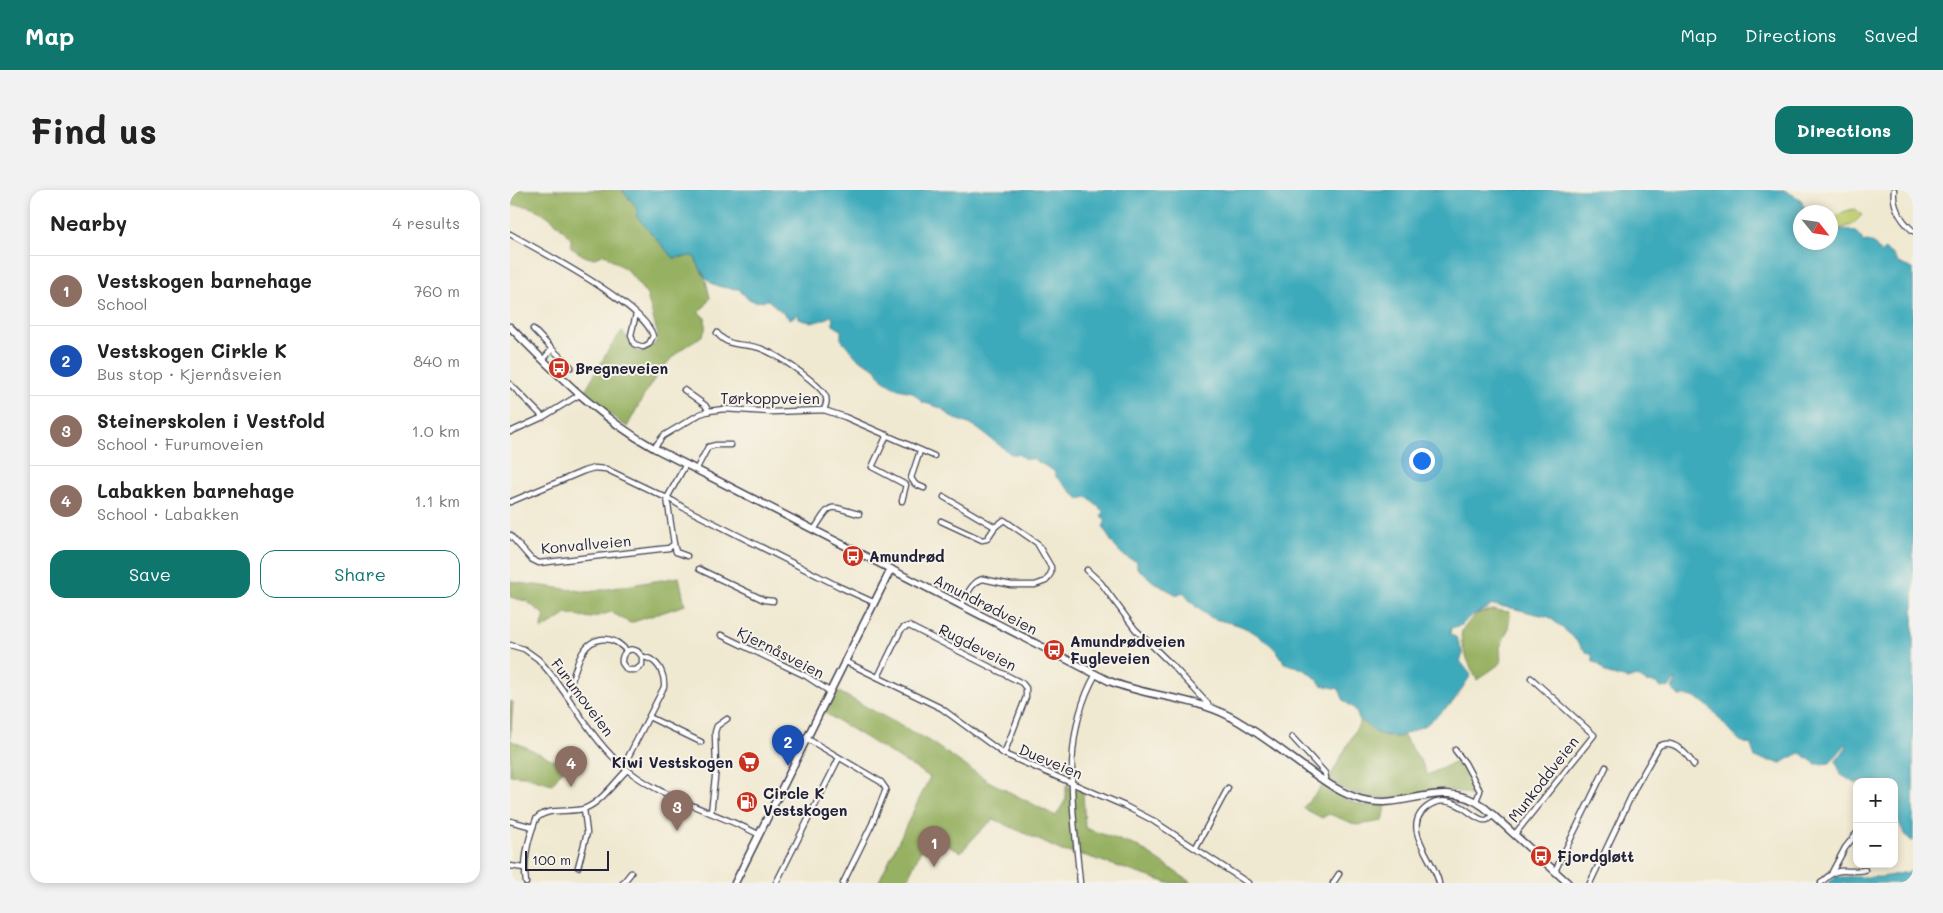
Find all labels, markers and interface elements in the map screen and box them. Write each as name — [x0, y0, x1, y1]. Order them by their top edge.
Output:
text: Map — [25, 20, 74, 51]
text: Map — [1680, 23, 1717, 47]
text: Directions — [1745, 23, 1837, 47]
text: Saved — [1865, 23, 1918, 47]
button: Directions — [1775, 106, 1913, 154]
text: Find us — [30, 107, 157, 153]
north arrow — [1793, 205, 1838, 250]
text: Nearby — [50, 209, 127, 236]
text: 4 results — [392, 212, 460, 233]
text: Vestskogen barnehage — [97, 268, 312, 293]
text: 1 — [62, 280, 70, 301]
text: 760 m — [414, 280, 460, 301]
text: School — [97, 293, 147, 314]
text: Vestskogen Cirkle K — [97, 338, 287, 363]
text: 2 — [62, 350, 70, 371]
text: 840 m — [413, 350, 460, 371]
bus stop icon: Bregneveien — [547, 356, 571, 380]
place label: Bregneveien — [575, 358, 668, 378]
text: Bus stop · Kjernåsveien — [97, 363, 282, 384]
street label: Tørkoppveien — [720, 388, 820, 408]
text: Steinerskolen i Vestfold — [97, 408, 325, 433]
text: 3 — [61, 420, 71, 441]
text: 1.0 km — [412, 420, 460, 441]
text: School · Furumoveien — [97, 433, 263, 454]
your location — [1409, 448, 1435, 474]
text: Labakken barnehage — [97, 478, 294, 503]
text: 4 — [61, 490, 71, 511]
text: 1.1 km — [415, 490, 460, 511]
text: School · Labakken — [97, 503, 239, 524]
street label: Konvallveien — [540, 530, 632, 558]
bus stop icon: Amundrød — [841, 544, 865, 568]
place label: Amundrød — [869, 546, 945, 566]
button: Save — [50, 550, 250, 598]
button: Share — [260, 550, 460, 598]
street label: Amundrødveien — [931, 569, 1041, 639]
street label: Rugdeveien — [936, 619, 1020, 675]
street label: Kjernåsveien — [734, 621, 828, 683]
place label: Amundrødveien Fugleveien — [1070, 631, 1185, 668]
bus stop icon: Amundrødveien Fugleveien — [1042, 638, 1066, 662]
street label: Furumoveien — [547, 654, 619, 740]
pin: 2 — [772, 725, 804, 766]
street label: Munkoddveien — [1503, 732, 1583, 826]
street label: Dueveien — [1016, 739, 1086, 783]
pin: 4 — [555, 746, 587, 787]
supermarket icon: Kiwi Vestskogen — [737, 750, 761, 774]
place label: Kiwi Vestskogen — [612, 752, 733, 772]
map controls — [1853, 778, 1898, 868]
button: + — [1853, 778, 1898, 823]
place label: Circle K Vestskogen — [763, 783, 847, 820]
pin: 3 — [661, 790, 693, 831]
fuel station icon: Circle K Vestskogen — [735, 790, 759, 814]
button: − — [1853, 823, 1898, 868]
pin: 1 — [918, 826, 950, 867]
bus stop icon: Fjordgløtt — [1529, 844, 1553, 868]
place label: Fjordgløtt — [1557, 846, 1634, 866]
scale bar — [525, 848, 609, 871]
text: 100 m — [532, 850, 571, 869]

